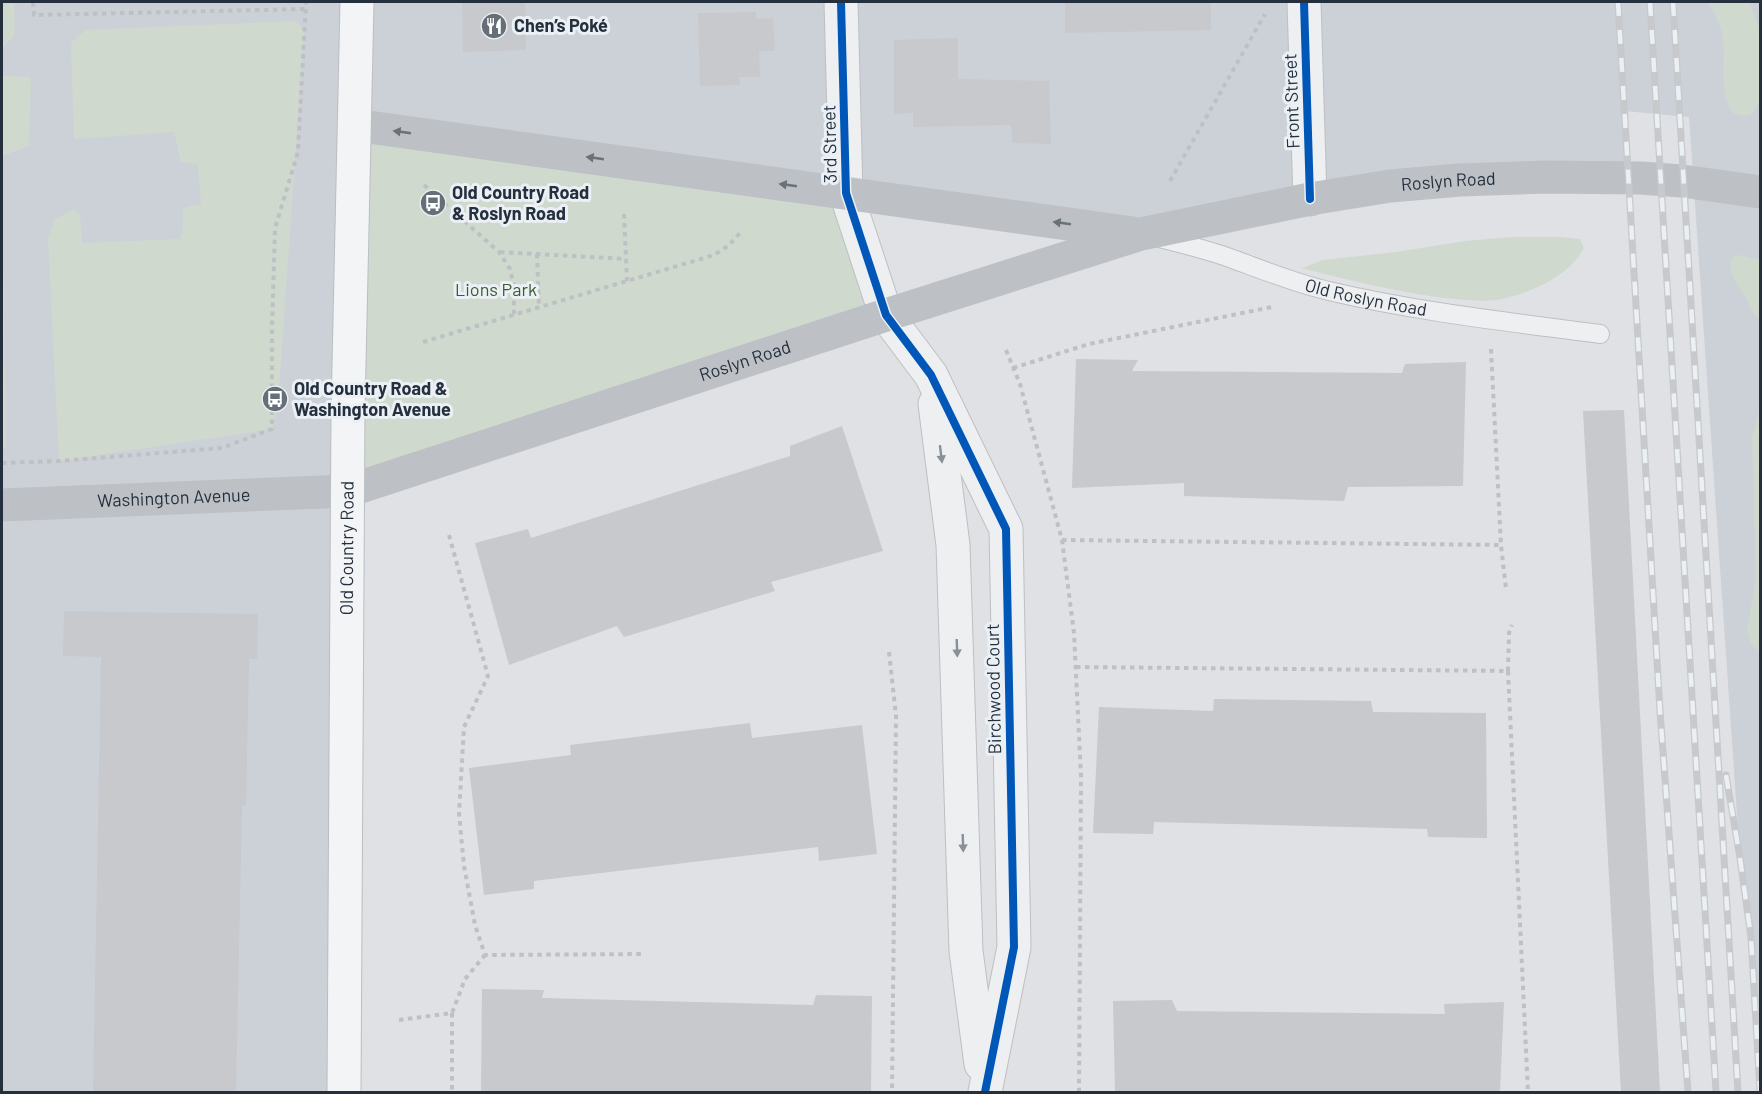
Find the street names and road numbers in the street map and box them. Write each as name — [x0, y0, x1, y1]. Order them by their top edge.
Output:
street label: Front Street — [1278, 53, 1304, 149]
street label: 3rd Street — [817, 105, 841, 183]
street label: Roslyn Road — [1400, 167, 1496, 195]
street label: Old Roslyn Road — [1303, 273, 1429, 320]
street label: Roslyn Road — [696, 335, 793, 385]
street label: Old Country Road — [335, 481, 358, 615]
street label: Washington Avenue — [97, 483, 251, 511]
street label: Birchwood Court — [981, 623, 1005, 755]

